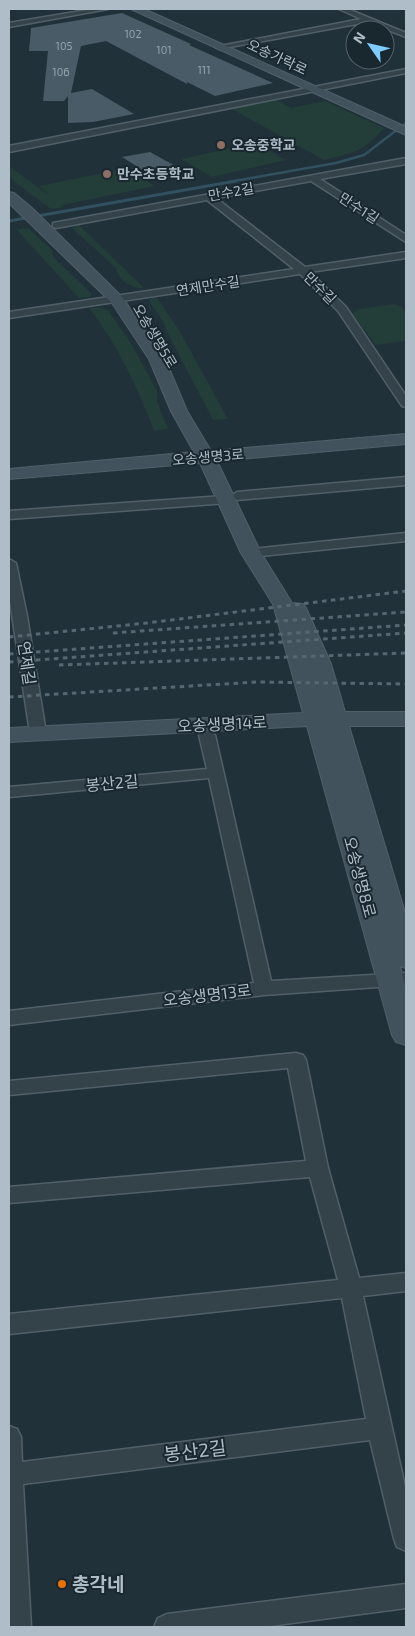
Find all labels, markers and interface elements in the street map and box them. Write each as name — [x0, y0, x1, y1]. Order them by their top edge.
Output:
north arrow — [345, 20, 395, 70]
house number: 102 — [124, 27, 142, 40]
text: N — [349, 29, 369, 46]
street label: 오송가락로 — [244, 35, 310, 78]
house number: 105 — [56, 39, 73, 52]
house number: 101 — [156, 43, 172, 56]
house number: 111 — [197, 63, 211, 76]
house number: 106 — [52, 65, 70, 78]
place label: 오송중학교 — [231, 136, 296, 153]
marker: 오송중학교 — [215, 139, 227, 151]
place label: 만수초등학교 — [117, 165, 194, 182]
marker: 만수초등학교 — [101, 168, 113, 180]
street label: 만수2길 — [207, 179, 255, 204]
street label: 만수1길 — [336, 188, 382, 227]
street label: 만수길 — [301, 268, 340, 307]
street label: 연제만수길 — [175, 272, 241, 299]
street label: 오송생명5로 — [130, 301, 181, 371]
street label: 오송생명3로 — [171, 445, 245, 468]
street label: 연제길 — [15, 640, 40, 686]
street label: 오송생명14로 — [177, 712, 268, 735]
street label: 봉산2길 — [85, 771, 139, 794]
street label: 오송생명8로 — [341, 834, 381, 920]
street label: 오송생명13로 — [162, 980, 252, 1009]
street label: 봉산2길 — [162, 1435, 228, 1466]
place label: 총각네 — [72, 1572, 124, 1595]
marker: 총각네 — [56, 1578, 68, 1590]

